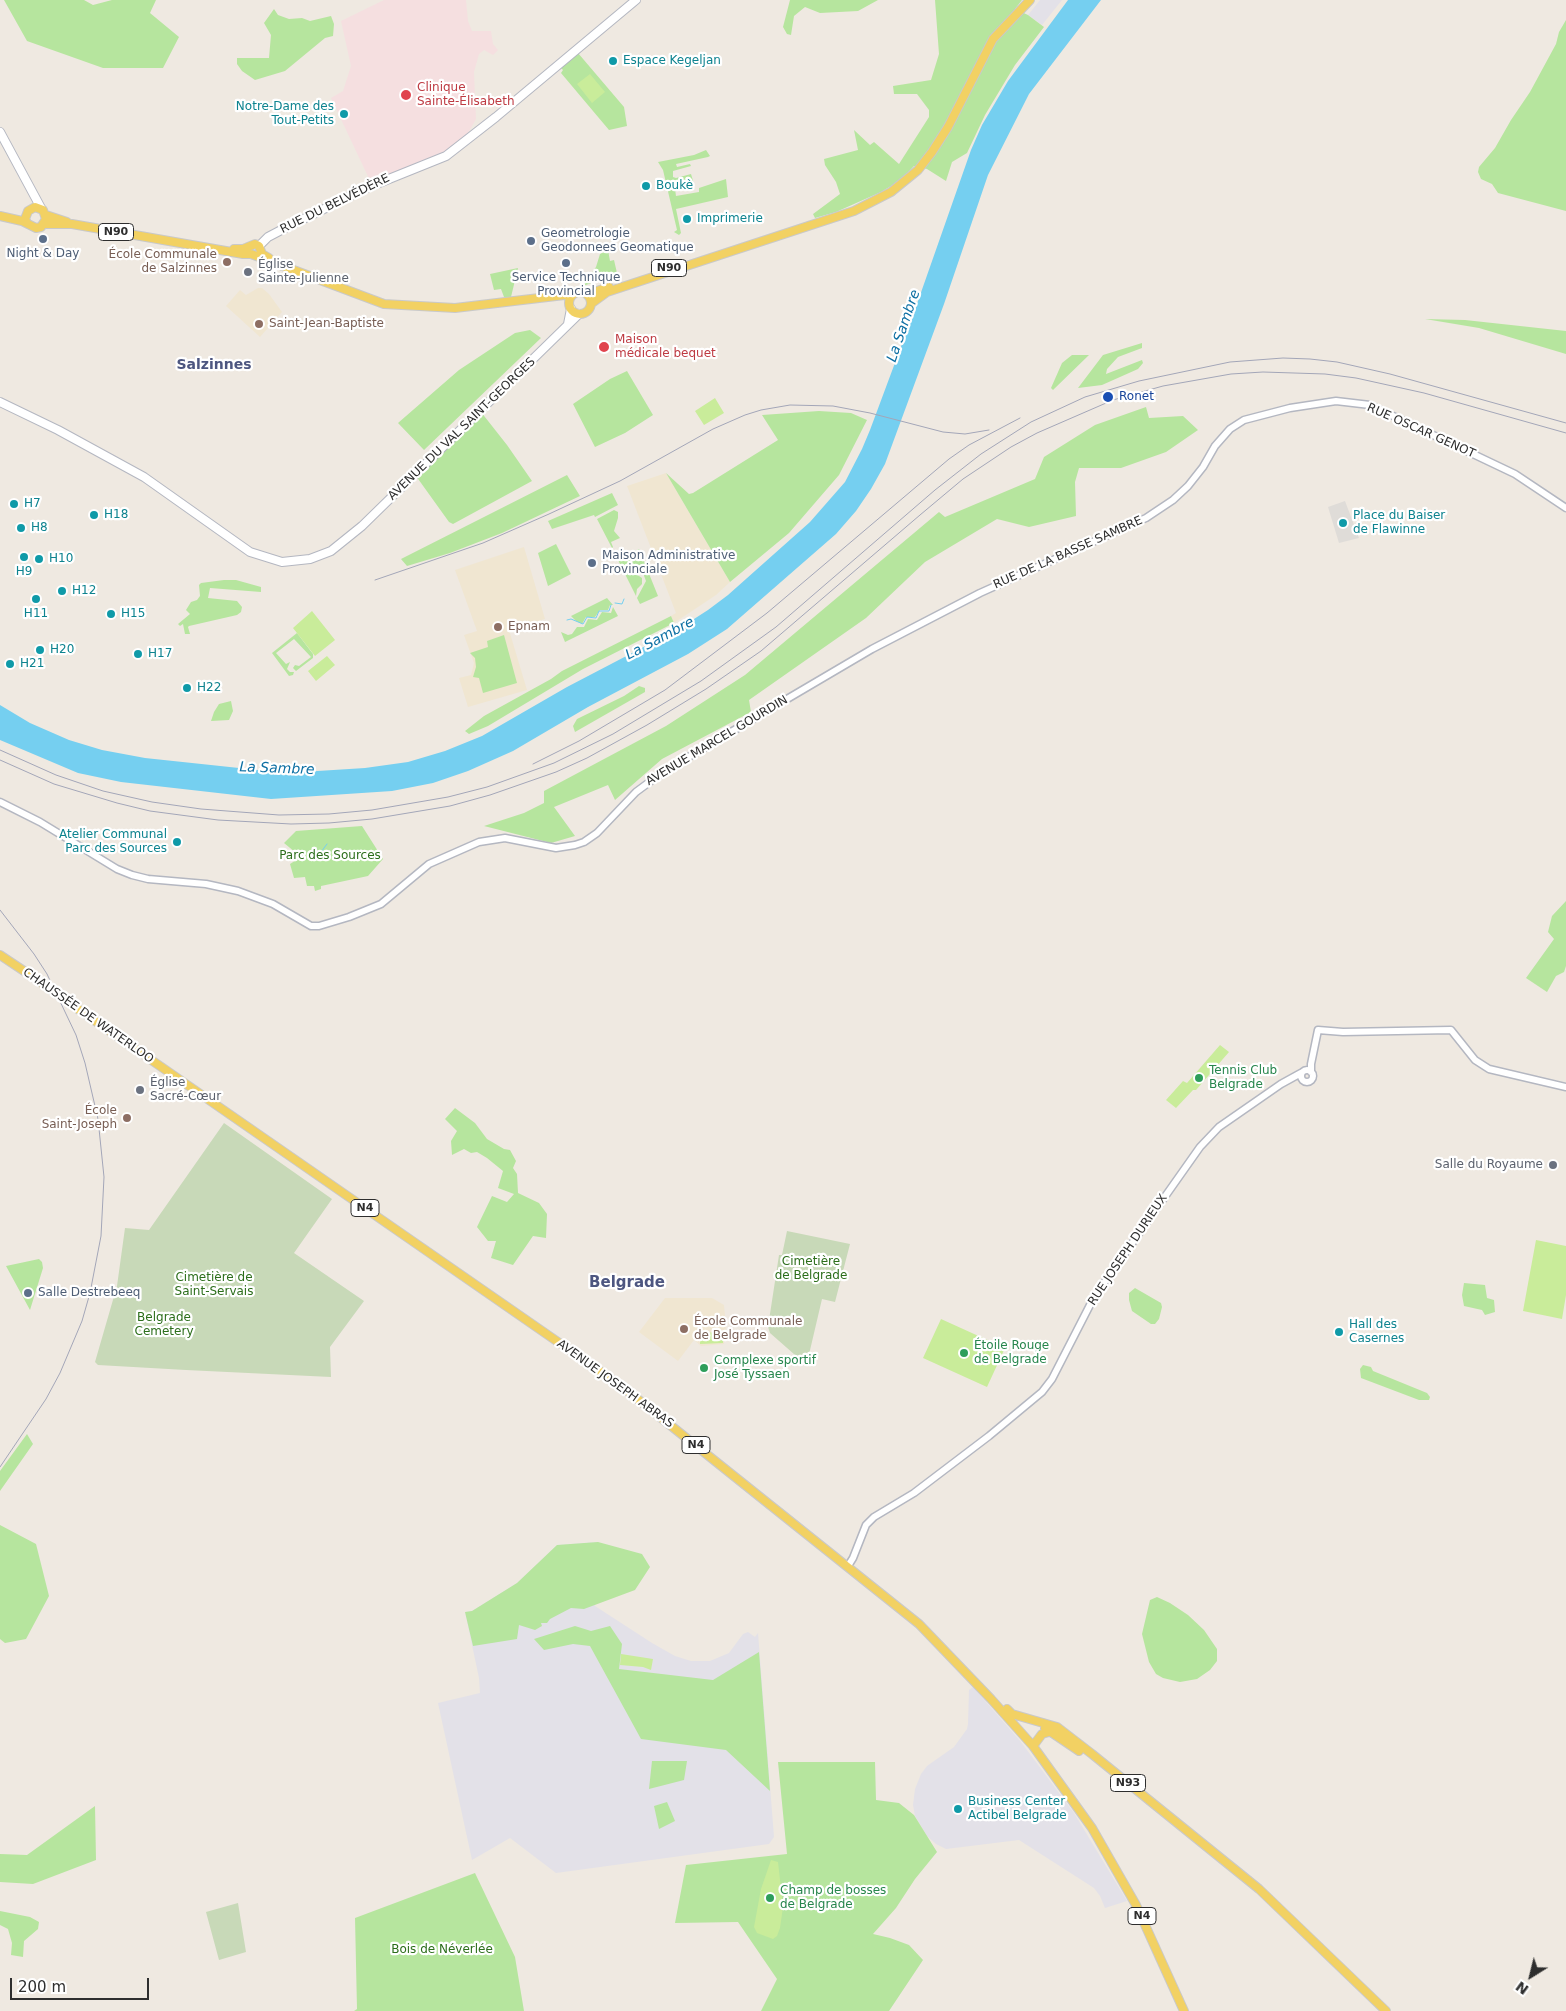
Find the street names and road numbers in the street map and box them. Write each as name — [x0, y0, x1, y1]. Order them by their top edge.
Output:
street label: RUE DU BELVÉDÈRE — [278, 171, 392, 237]
road number: N90 — [98, 223, 134, 240]
road number: N90 — [652, 260, 686, 276]
street label: AVENUE DU VAL SAINT-GEORGES — [385, 355, 539, 503]
street label: RUE OSCAR GENOT — [1365, 401, 1477, 461]
street label: RUE DE LA BASSE SAMBRE — [991, 514, 1145, 592]
street label: AVENUE MARCEL GOURDIN — [644, 693, 790, 789]
street label: CHAUSSÉE DE WATERLOO — [20, 965, 156, 1067]
street label: RUE JOSEPH DURIEUX — [1085, 1192, 1171, 1308]
road number: N4 — [351, 1200, 379, 1216]
street label: AVENUE JOSEPH ABRAS — [554, 1337, 676, 1431]
road number: N4 — [682, 1436, 710, 1454]
road number: N93 — [1110, 1775, 1146, 1792]
road number: N4 — [1128, 1908, 1156, 1924]

